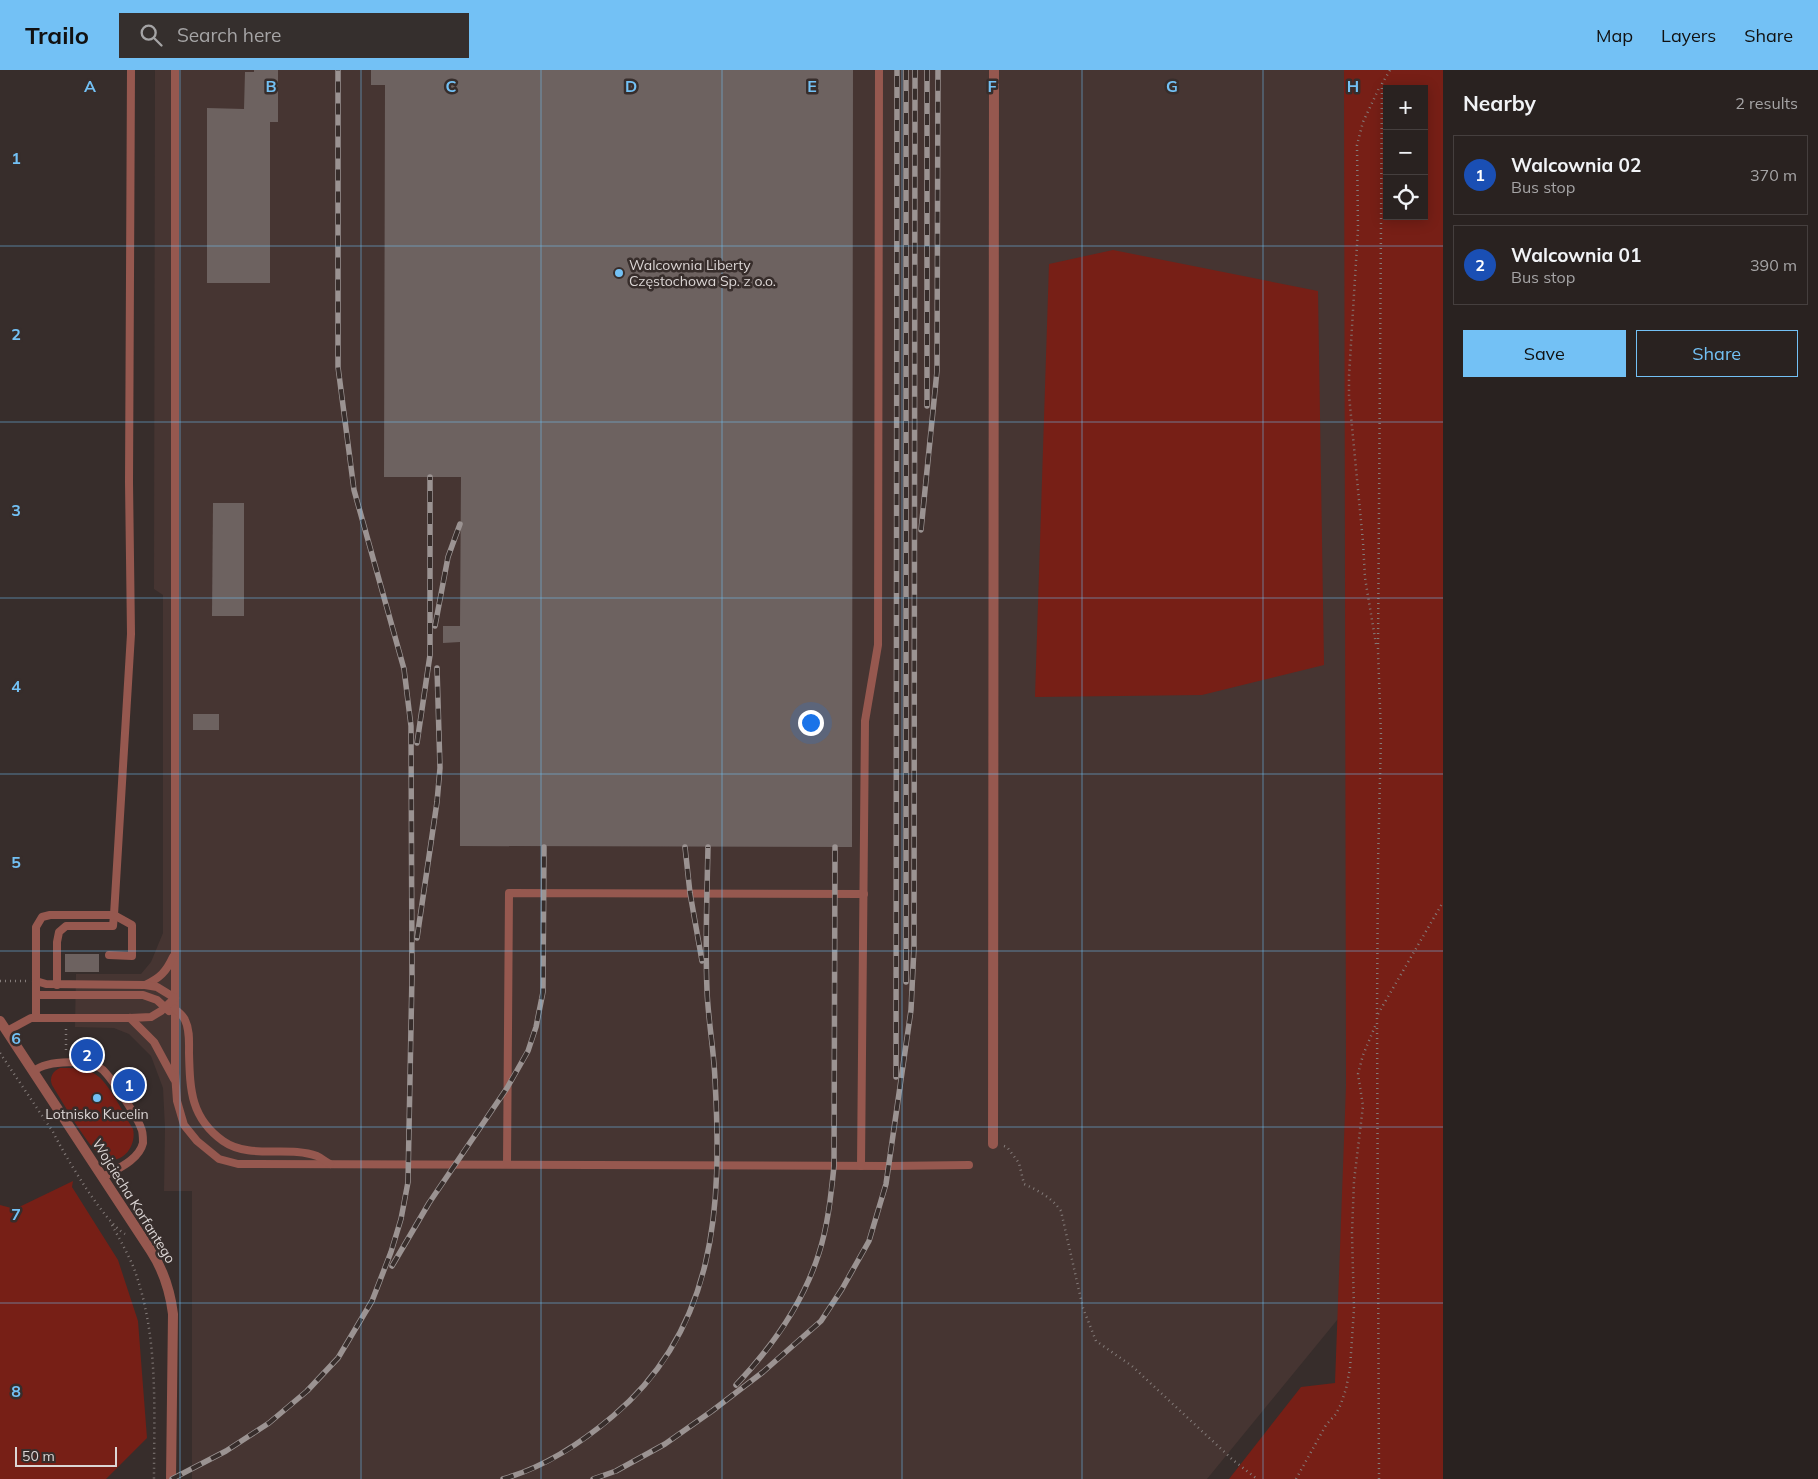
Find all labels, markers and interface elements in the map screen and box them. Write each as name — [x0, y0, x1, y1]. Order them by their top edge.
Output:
search box — [119, 13, 469, 58]
text: Trailo — [25, 20, 89, 50]
icon: search — [137, 21, 165, 49]
text: Search here — [177, 23, 281, 47]
text: Map — [1596, 24, 1633, 47]
text: Layers — [1661, 24, 1716, 47]
text: Share — [1744, 24, 1793, 47]
text: A — [84, 76, 96, 96]
text: B — [265, 76, 277, 96]
text: C — [446, 76, 457, 96]
text: D — [625, 76, 637, 96]
text: E — [807, 76, 817, 96]
text: F — [987, 76, 997, 96]
text: G — [1166, 76, 1178, 96]
text: H — [1347, 76, 1359, 96]
map controls — [1383, 85, 1428, 220]
button: + — [1383, 85, 1428, 130]
text: Nearby — [1463, 90, 1536, 116]
text: 2 results — [1735, 93, 1798, 113]
button: − — [1383, 130, 1428, 175]
text: 1 — [11, 148, 21, 168]
text: Walcownia 02 — [1511, 153, 1641, 177]
text: 1 — [1475, 165, 1485, 185]
text: 370 m — [1750, 165, 1797, 185]
button: locate — [1383, 175, 1428, 220]
text: Bus stop — [1511, 177, 1575, 197]
text: Walcownia 01 — [1511, 243, 1641, 267]
text: 2 — [1475, 255, 1485, 275]
text: 390 m — [1750, 255, 1797, 275]
place label: Walcownia Liberty Częstochowa Sp. z o.o. — [629, 256, 776, 290]
marker: Walcownia Liberty Częstochowa Sp. z o.o. — [613, 267, 625, 279]
text: Bus stop — [1511, 267, 1575, 287]
text: 2 — [11, 324, 21, 344]
button: Save — [1463, 330, 1626, 377]
button: Share — [1636, 330, 1798, 377]
text: 3 — [11, 500, 21, 520]
text: 4 — [11, 676, 21, 696]
your location — [798, 710, 824, 736]
text: 5 — [11, 852, 21, 872]
text: 6 — [11, 1028, 21, 1048]
pin: 2 — [71, 1036, 103, 1074]
pin: 1 — [113, 1066, 145, 1104]
marker: Lotnisko Kucelin — [91, 1092, 103, 1104]
place label: Lotnisko Kucelin — [45, 1105, 149, 1123]
street label: Wojciecha Korfantego — [88, 1135, 180, 1267]
text: 7 — [11, 1204, 21, 1224]
text: 8 — [11, 1381, 21, 1401]
scale bar — [15, 1444, 118, 1467]
text: 50 m — [22, 1447, 55, 1465]

